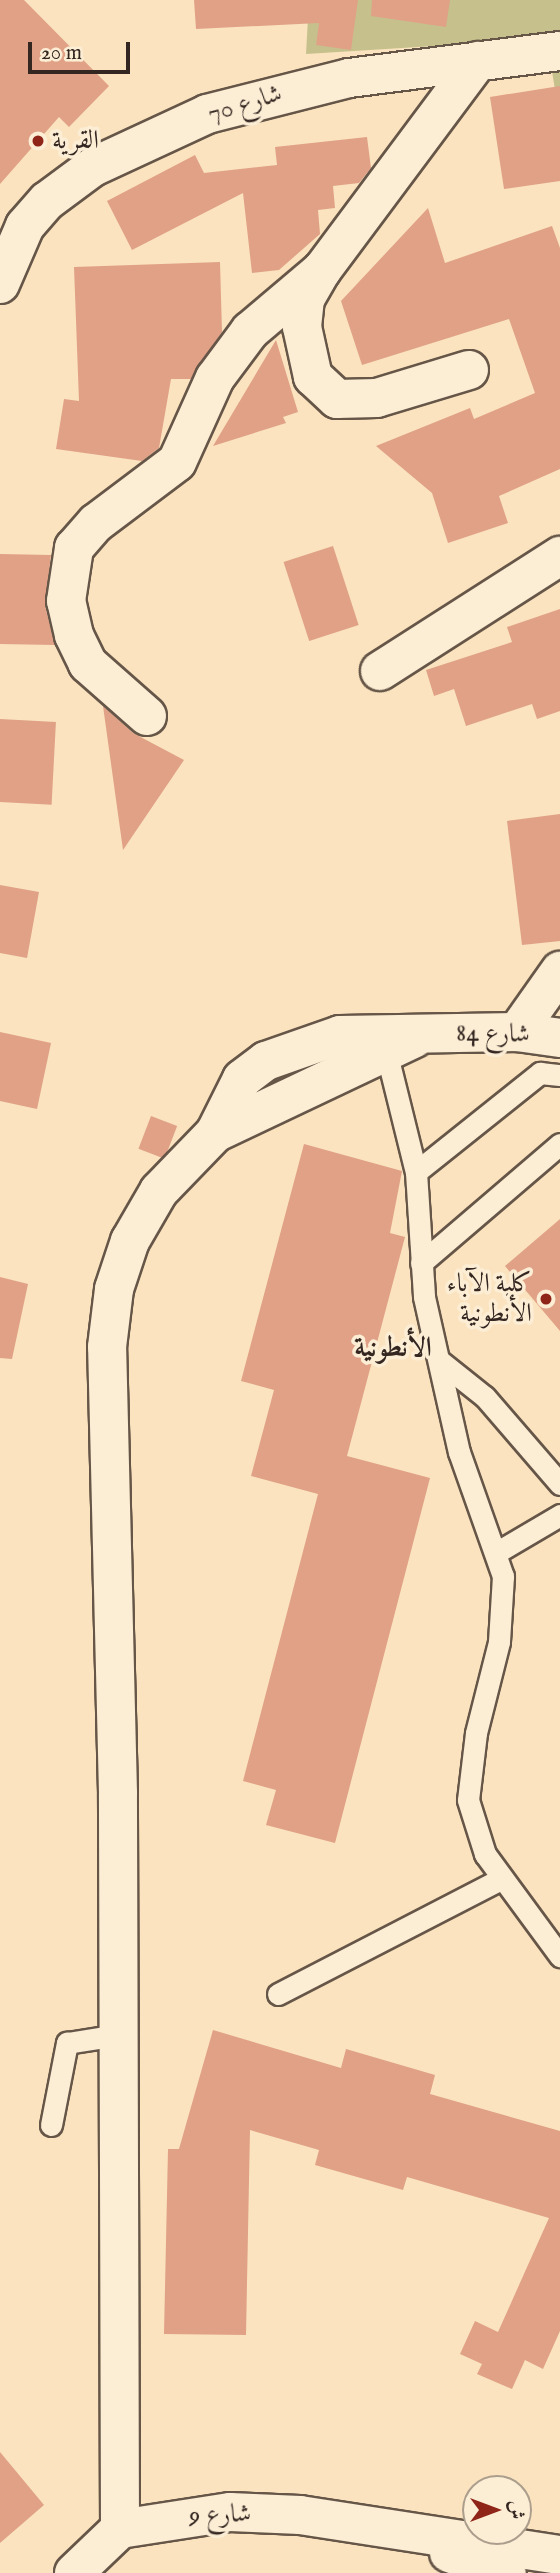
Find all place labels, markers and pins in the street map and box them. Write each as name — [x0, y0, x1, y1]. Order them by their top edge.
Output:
place label: القرية — [52, 125, 99, 157]
marker: القرية — [30, 133, 46, 149]
place label: كلية الآباء الأنطونية — [447, 1268, 532, 1330]
marker: كلية الآباء الأنطونية — [538, 1291, 554, 1307]

